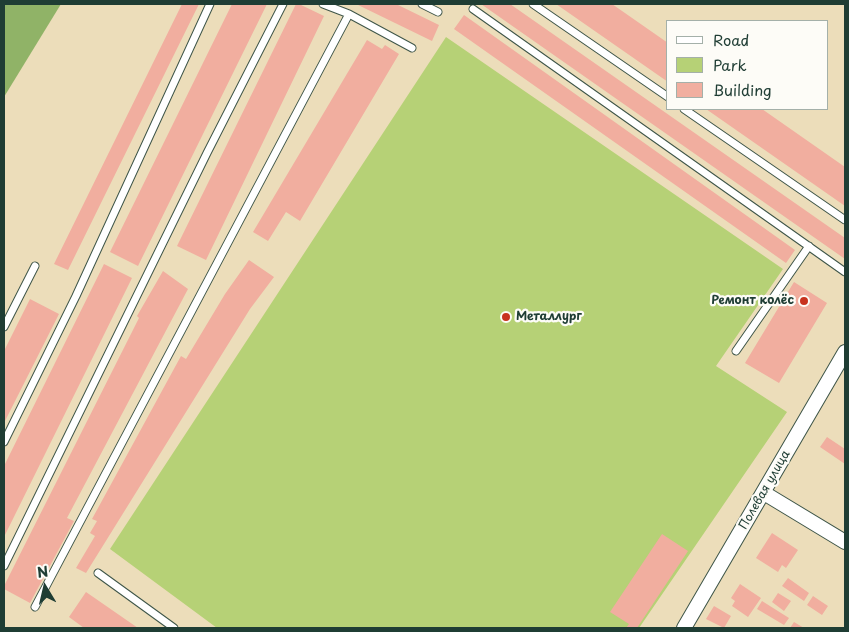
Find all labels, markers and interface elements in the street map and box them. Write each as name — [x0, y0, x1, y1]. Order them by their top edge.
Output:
legend — [666, 20, 829, 110]
text: Road — [713, 28, 749, 51]
text: Park — [713, 53, 747, 76]
text: Building — [713, 78, 772, 101]
place label: Ремонт колёс — [711, 294, 794, 308]
marker: Ремонт колёс — [798, 295, 810, 307]
place label: Металлург — [516, 310, 582, 324]
marker: Металлург — [500, 311, 512, 323]
street label: Полевая улица — [737, 448, 793, 532]
text: N — [35, 560, 50, 583]
north arrow — [20, 562, 70, 612]

